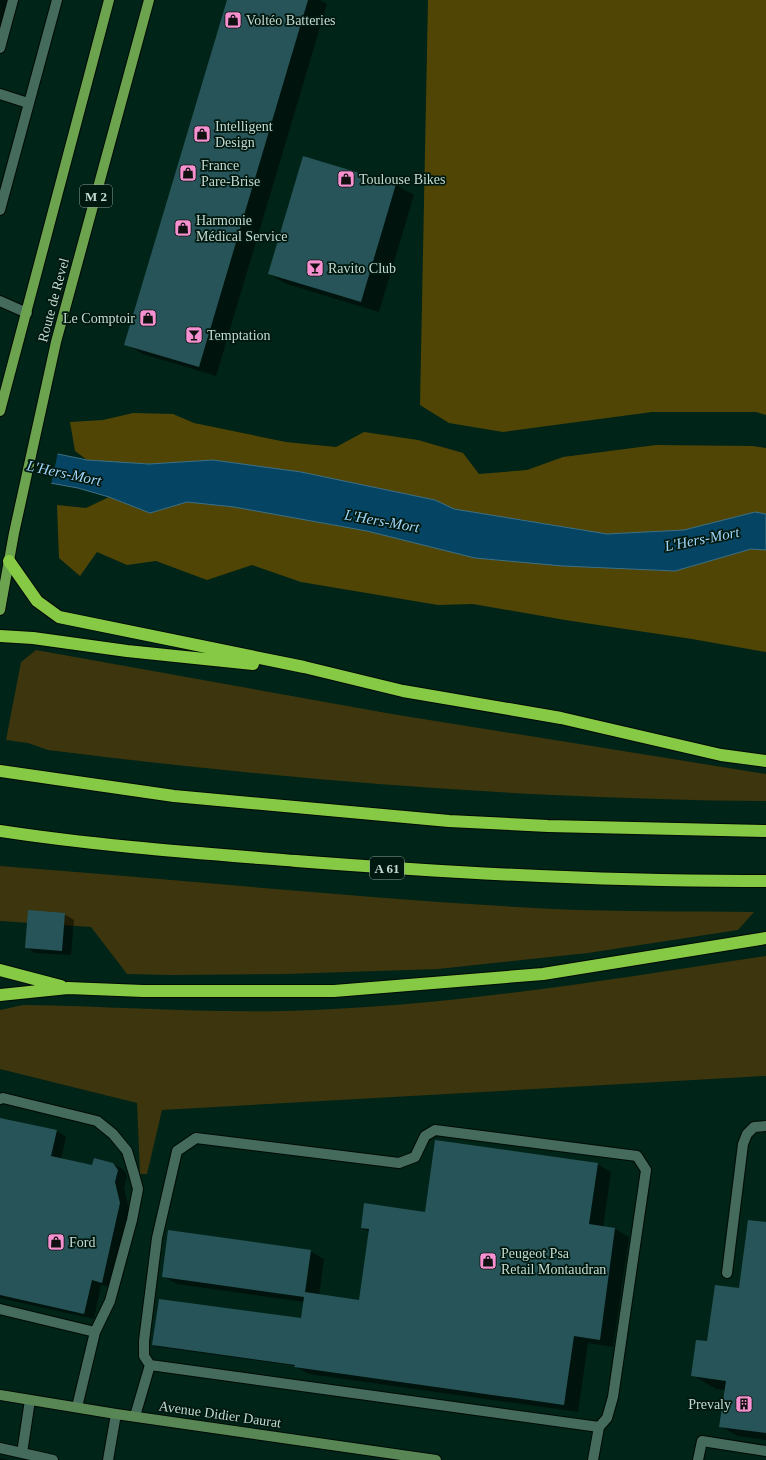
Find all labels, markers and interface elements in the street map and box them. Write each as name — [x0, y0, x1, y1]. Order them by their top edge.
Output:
shop icon: Voltéo Batteries — [223, 10, 243, 30]
place label: Voltéo Batteries — [246, 13, 336, 28]
place label: Intelligent Design — [215, 119, 273, 150]
shop icon: Intelligent Design — [192, 124, 212, 144]
place label: France Pare-Brise — [201, 158, 260, 189]
shop icon: France Pare-Brise — [178, 163, 198, 183]
shop icon: Toulouse Bikes — [336, 169, 356, 189]
place label: Toulouse Bikes — [359, 172, 446, 187]
road number: M 2 — [80, 185, 112, 207]
place label: Harmonie Médical Service — [196, 213, 287, 244]
shop icon: Harmonie Médical Service — [173, 218, 193, 238]
street label: Route de Revel — [35, 256, 72, 344]
bar icon: Ravito Club — [305, 258, 325, 278]
place label: Ravito Club — [328, 261, 396, 276]
shop icon: Le Comptoir — [138, 308, 158, 328]
place label: Le Comptoir — [63, 311, 135, 326]
bar icon: Temptation — [184, 325, 204, 345]
place label: Temptation — [207, 328, 271, 343]
water label: L'Hers-Mort — [24, 457, 104, 489]
water label: L'Hers-Mort — [342, 506, 421, 536]
water label: L'Hers-Mort — [662, 524, 741, 554]
road number: A 61 — [370, 857, 404, 879]
shop icon: Ford — [46, 1232, 66, 1252]
place label: Ford — [69, 1235, 95, 1250]
place label: Peugeot Psa Retail Montaudran — [501, 1246, 606, 1277]
shop icon: Peugeot Psa Retail Montaudran — [478, 1251, 498, 1271]
building icon: Prevaly — [734, 1394, 754, 1414]
place label: Prevaly — [688, 1397, 731, 1412]
street label: Avenue Didier Daurat — [158, 1398, 282, 1431]

